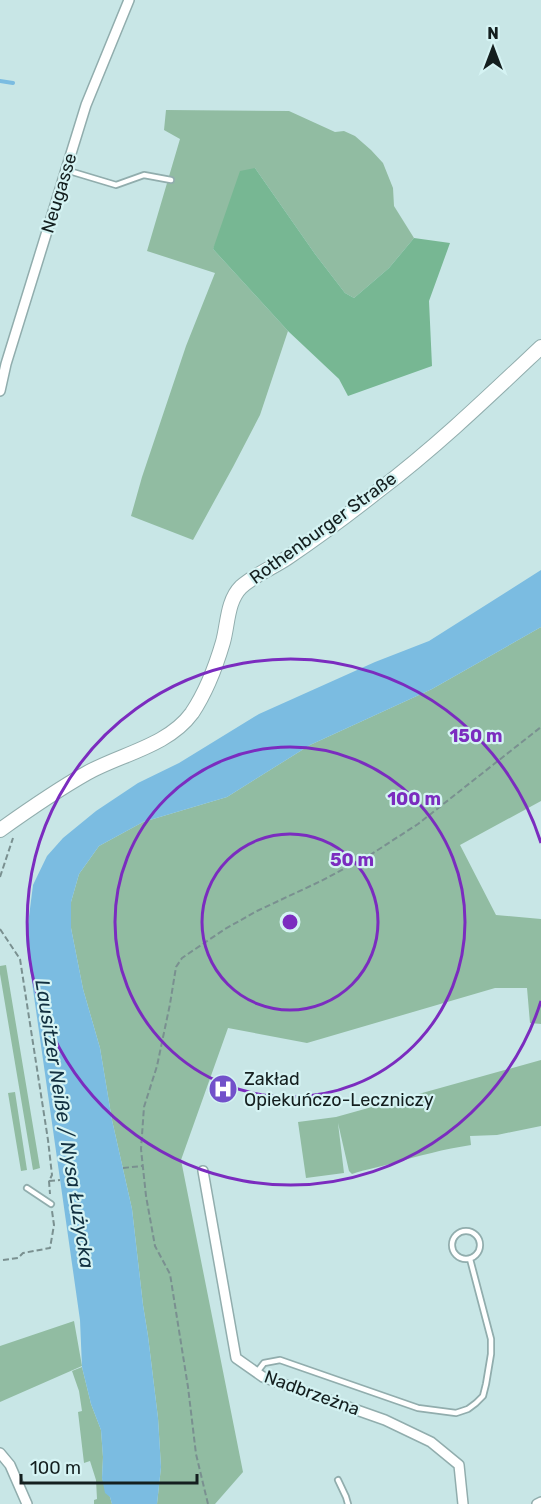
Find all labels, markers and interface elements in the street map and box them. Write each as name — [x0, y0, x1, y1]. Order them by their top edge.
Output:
north arrow — [463, 18, 523, 78]
text: N — [487, 24, 499, 43]
street label: Neugasse — [36, 150, 82, 236]
street label: Rothenburger Straße — [245, 467, 401, 589]
text: 150 m — [449, 725, 503, 747]
text: 100 m — [387, 788, 441, 810]
text: 50 m — [330, 849, 374, 871]
centre of rings — [280, 912, 300, 932]
water label: Lausitzer Neiße / Nysa Łużycka — [30, 978, 100, 1270]
place label: Zakład Opiekuńczo-Leczniczy — [244, 1068, 434, 1111]
hospital icon: Zakład Opiekuńczo-Leczniczy — [207, 1073, 239, 1105]
street label: Nadbrzeżna — [261, 1366, 363, 1420]
scale bar — [21, 1447, 196, 1485]
text: 100 m — [30, 1457, 81, 1479]

